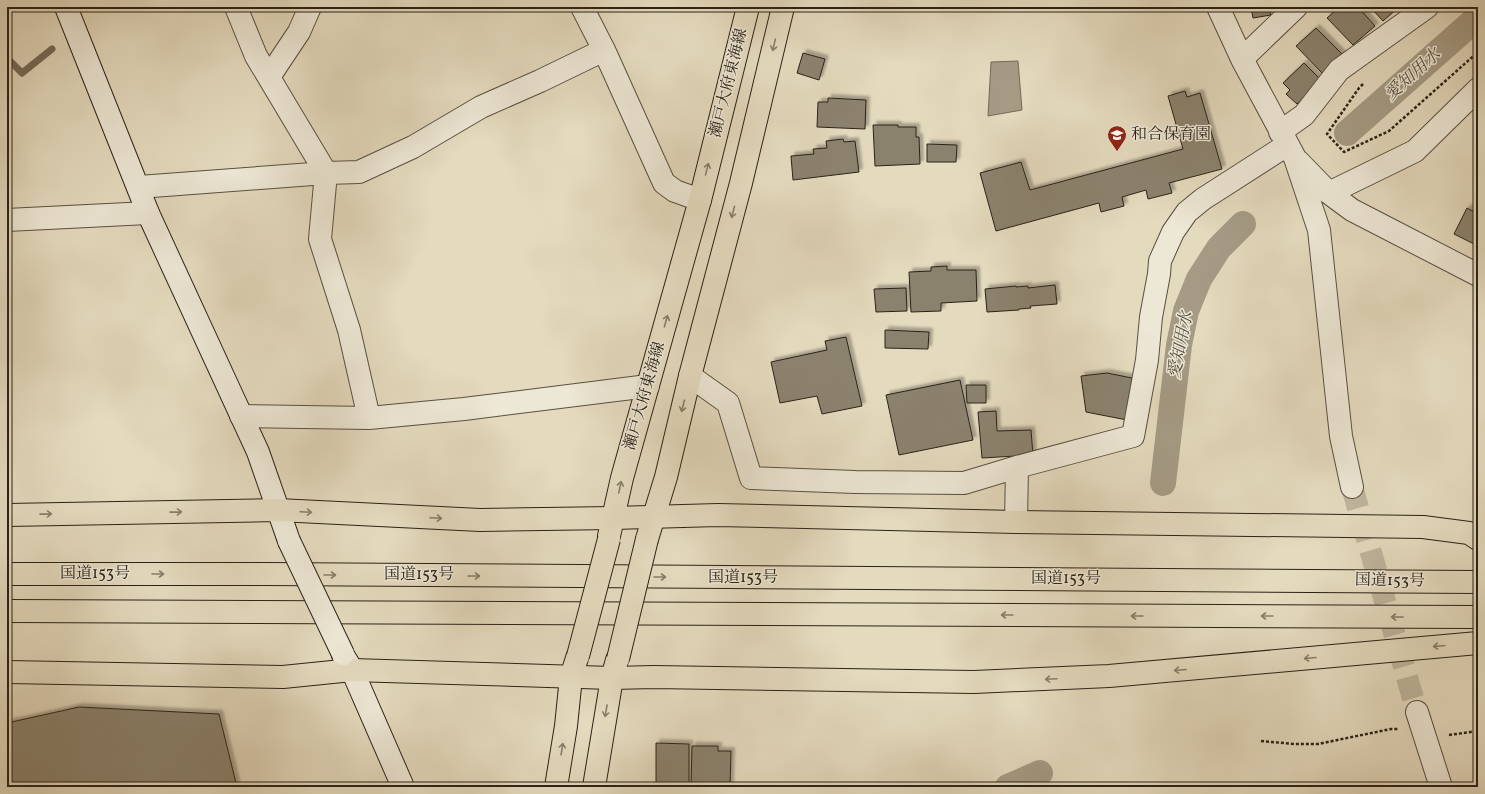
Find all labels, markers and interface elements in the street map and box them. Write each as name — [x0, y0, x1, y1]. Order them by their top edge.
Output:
street label: 瀬戸大府東海線 — [705, 26, 753, 140]
one-way arrow — [770, 38, 777, 51]
water label: 愛知用水 — [1380, 42, 1447, 106]
school or university icon: 和合保育園 — [1106, 124, 1128, 152]
place label: 和合保育園 — [1131, 124, 1211, 146]
one-way arrow — [704, 163, 712, 176]
one-way arrow — [729, 205, 736, 218]
water label: 愛知用水 — [1163, 307, 1199, 381]
one-way arrow — [663, 315, 670, 328]
street label: 瀬戸大府東海線 — [619, 339, 671, 453]
one-way arrow — [678, 399, 686, 412]
one-way arrow — [616, 481, 624, 494]
one-way arrow — [169, 508, 182, 516]
one-way arrow — [299, 508, 312, 515]
one-way arrow — [39, 510, 52, 518]
one-way arrow — [429, 514, 442, 521]
street label: 国道153号 — [60, 563, 130, 585]
street label: 国道153号 — [384, 564, 454, 586]
street label: 国道153号 — [708, 567, 778, 589]
street label: 国道153号 — [1031, 568, 1101, 590]
street label: 国道153号 — [1355, 569, 1425, 593]
one-way arrow — [151, 570, 164, 578]
one-way arrow — [323, 571, 336, 578]
one-way arrow — [467, 572, 480, 580]
one-way arrow — [653, 573, 666, 581]
one-way arrow — [1001, 611, 1014, 619]
one-way arrow — [1131, 612, 1144, 620]
one-way arrow — [1261, 612, 1274, 620]
one-way arrow — [1391, 613, 1404, 621]
one-way arrow — [1433, 643, 1446, 650]
one-way arrow — [1304, 654, 1317, 662]
one-way arrow — [1174, 666, 1187, 673]
one-way arrow — [1045, 675, 1058, 682]
one-way arrow — [602, 704, 610, 717]
one-way arrow — [558, 742, 566, 755]

